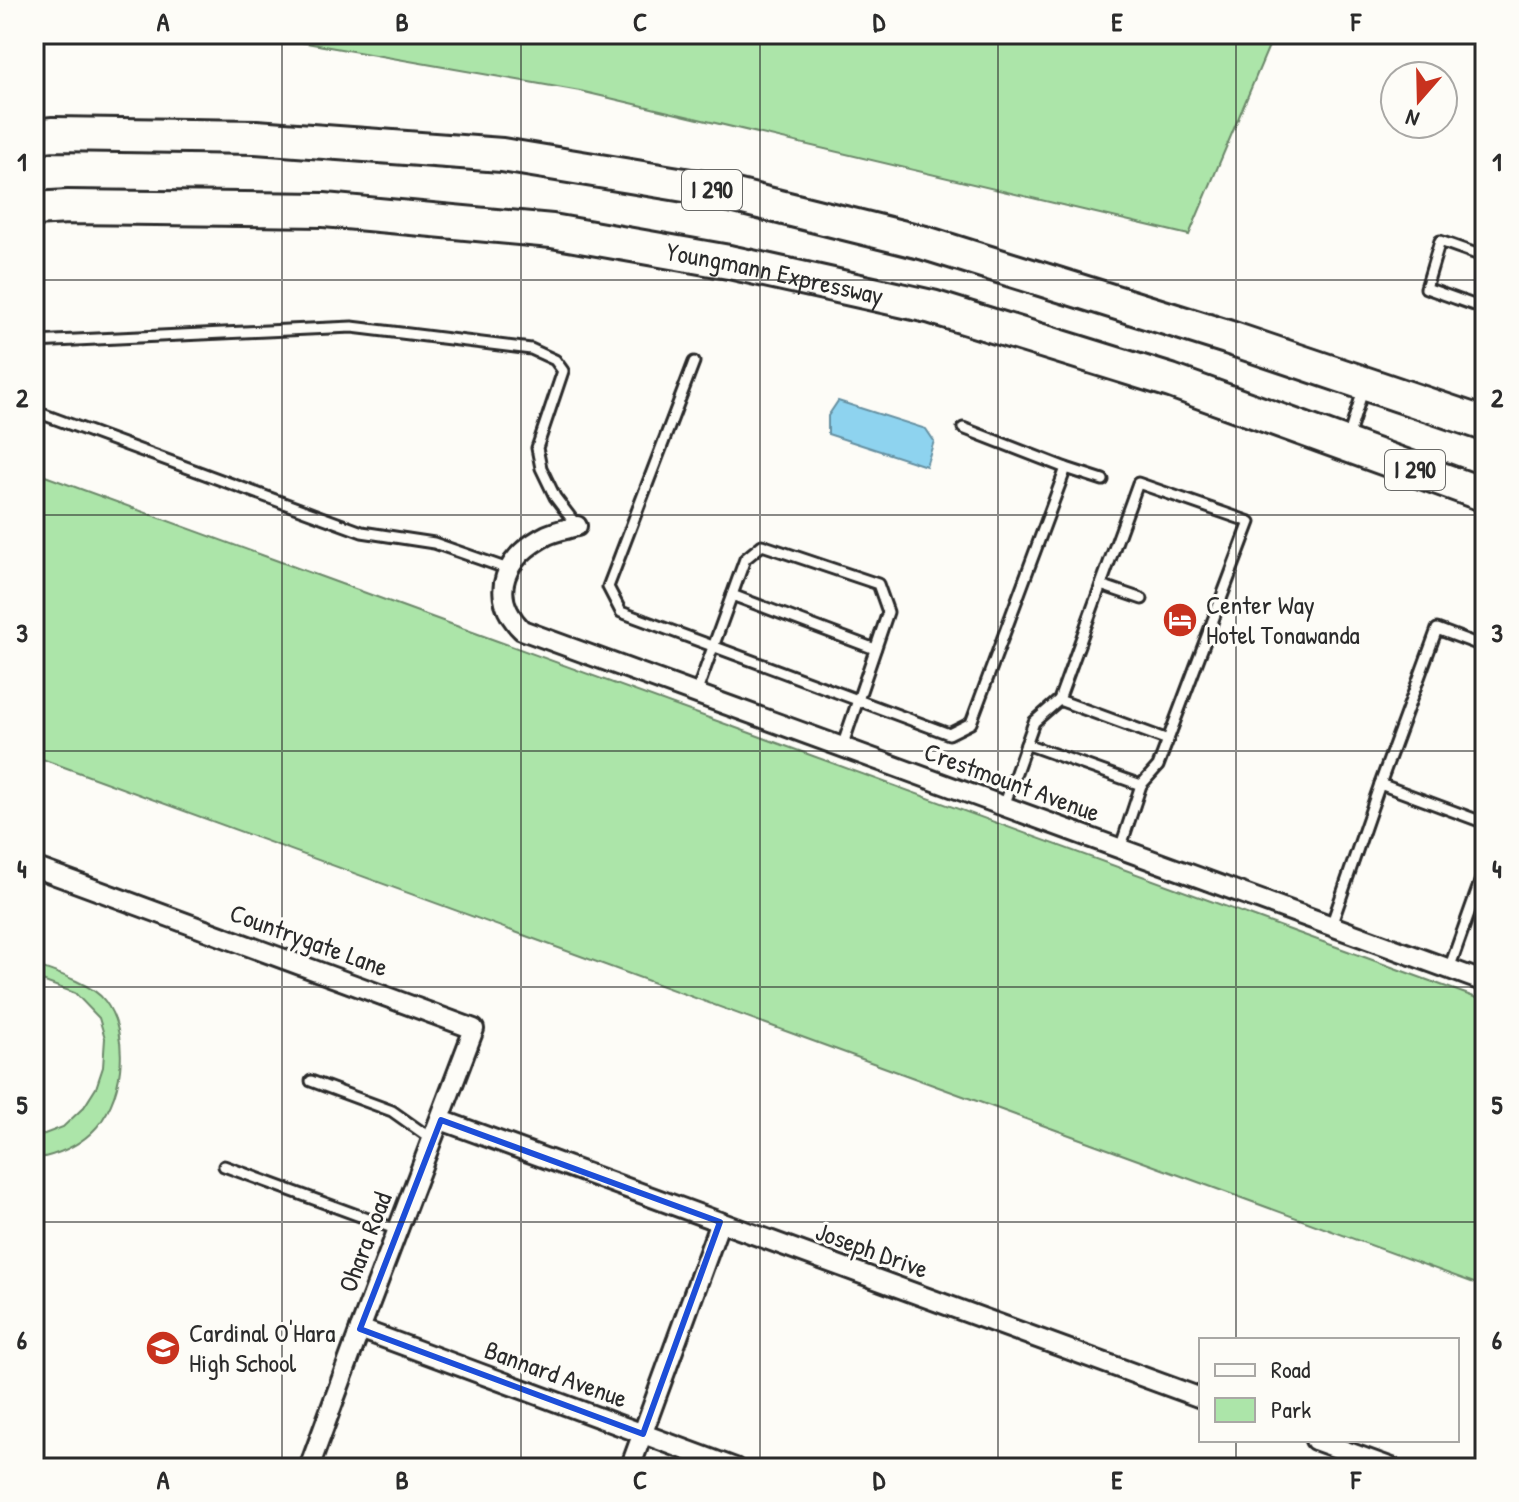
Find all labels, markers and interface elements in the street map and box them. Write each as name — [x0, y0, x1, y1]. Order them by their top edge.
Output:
text: A — [157, 4, 170, 39]
text: B — [395, 4, 409, 39]
text: C — [633, 4, 647, 39]
text: D — [873, 4, 886, 39]
text: E — [1111, 4, 1123, 39]
text: F — [1350, 4, 1362, 39]
north arrow — [1379, 60, 1459, 140]
text: N — [1401, 103, 1423, 135]
text: 1 — [17, 144, 27, 179]
text: 1 — [1492, 144, 1502, 179]
road number: I 290 — [682, 170, 742, 210]
street label: Youngmann Expressway — [664, 233, 887, 313]
text: 2 — [16, 380, 29, 415]
text: 2 — [1491, 380, 1504, 415]
road number: I 290 — [1385, 450, 1445, 490]
place label: Center Way Hotel Tonawanda — [1206, 587, 1360, 652]
hotel icon: Center Way Hotel Tonawanda — [1161, 601, 1199, 639]
text: 3 — [16, 615, 28, 650]
text: 3 — [1491, 615, 1503, 650]
street label: Crestmount Avenue — [919, 733, 1105, 830]
text: 4 — [17, 851, 27, 886]
text: 4 — [1492, 851, 1502, 886]
street label: Countrygate Lane — [225, 895, 393, 984]
text: 5 — [17, 1087, 28, 1122]
text: 5 — [1492, 1087, 1503, 1122]
street label: Ohara Road — [329, 1187, 400, 1297]
street label: Joseph Drive — [811, 1213, 933, 1286]
place label: Cardinal O'Hara High School — [189, 1315, 336, 1380]
text: 6 — [17, 1322, 28, 1357]
text: 6 — [1492, 1322, 1503, 1357]
school or university icon: Cardinal O'Hara High School — [144, 1329, 182, 1367]
street label: Bannard Avenue — [480, 1332, 632, 1415]
legend — [1199, 1338, 1459, 1442]
text: Road — [1271, 1353, 1310, 1385]
text: Park — [1271, 1393, 1311, 1425]
text: A — [157, 1462, 170, 1497]
text: B — [395, 1462, 409, 1497]
text: C — [633, 1462, 647, 1497]
text: D — [873, 1462, 886, 1497]
text: E — [1111, 1462, 1123, 1497]
text: F — [1350, 1462, 1362, 1497]

